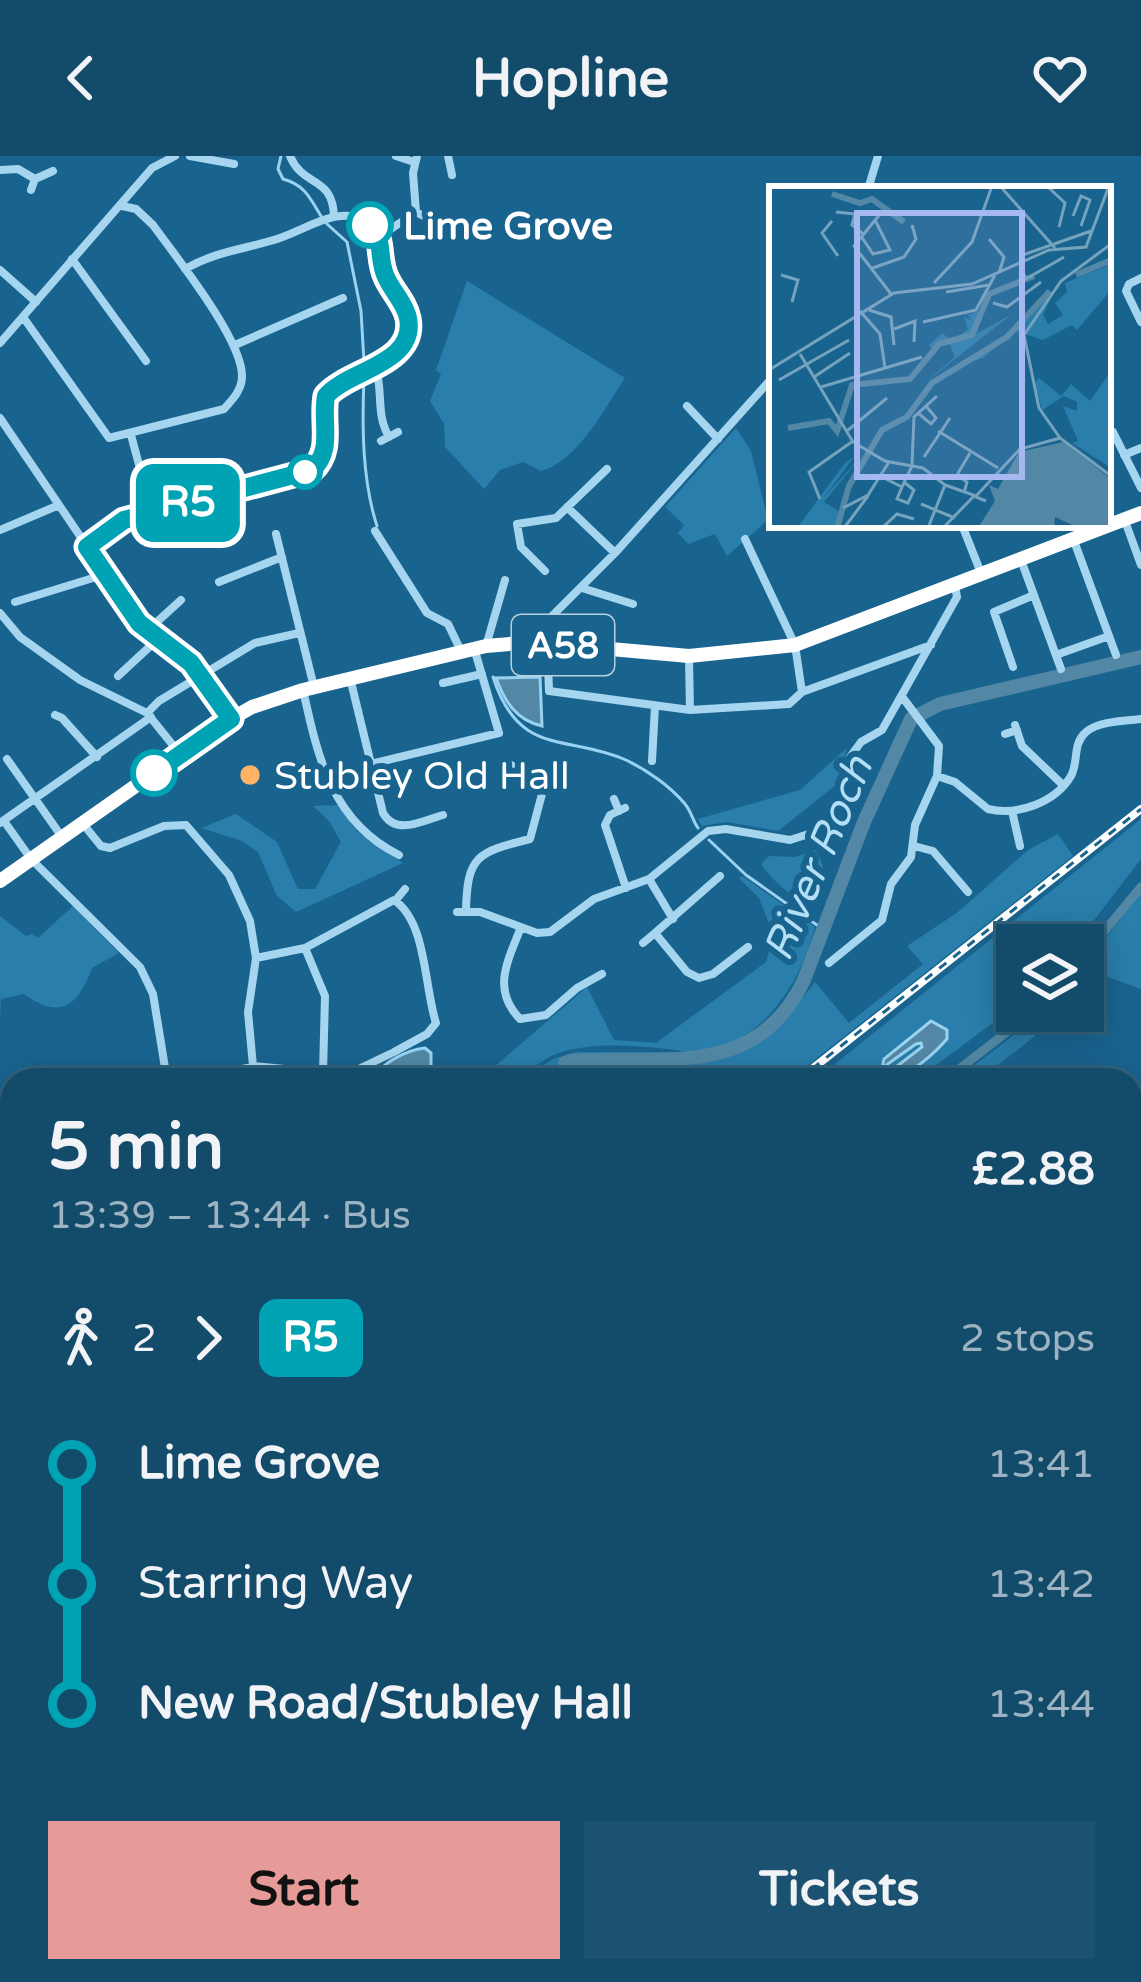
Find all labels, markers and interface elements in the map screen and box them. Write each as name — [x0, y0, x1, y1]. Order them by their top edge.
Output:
icon: back — [48, 45, 114, 111]
icon: heart — [1027, 45, 1093, 111]
text: Hopline — [472, 46, 669, 111]
inset map — [769, 186, 1111, 528]
marker: Lime Grove — [348, 203, 392, 247]
place label: Lime Grove — [403, 203, 613, 250]
unlabelled marker — [289, 456, 321, 488]
line badge: R5 — [134, 464, 242, 542]
text: R5 — [160, 477, 216, 528]
road number: A58 — [512, 615, 614, 675]
water label: River Roch — [753, 748, 885, 968]
unlabelled marker — [132, 751, 176, 795]
place label: Stubley Old Hall — [274, 753, 570, 800]
marker: Stubley Old Hall — [237, 762, 263, 788]
map controls — [996, 924, 1104, 1032]
button: layers — [996, 924, 1104, 1032]
text: 5 min — [48, 1107, 224, 1187]
text: £2.88 — [972, 1143, 1095, 1197]
text: 13:39 – 13:44 · Bus — [48, 1192, 411, 1239]
icon: walk — [48, 1305, 114, 1371]
icon: forward — [175, 1305, 241, 1371]
text: R5 — [283, 1312, 339, 1363]
text: 2 — [132, 1315, 157, 1362]
text: 2 stops — [960, 1315, 1095, 1362]
text: Lime Grove — [138, 1437, 380, 1491]
text: 13:41 — [987, 1441, 1095, 1488]
text: Starring Way — [138, 1557, 413, 1611]
text: 13:42 — [987, 1561, 1095, 1608]
text: New Road/Stubley Hall — [138, 1677, 633, 1731]
text: 13:44 — [987, 1681, 1095, 1728]
button: Start — [48, 1821, 560, 1959]
button: Tickets — [584, 1821, 1095, 1959]

